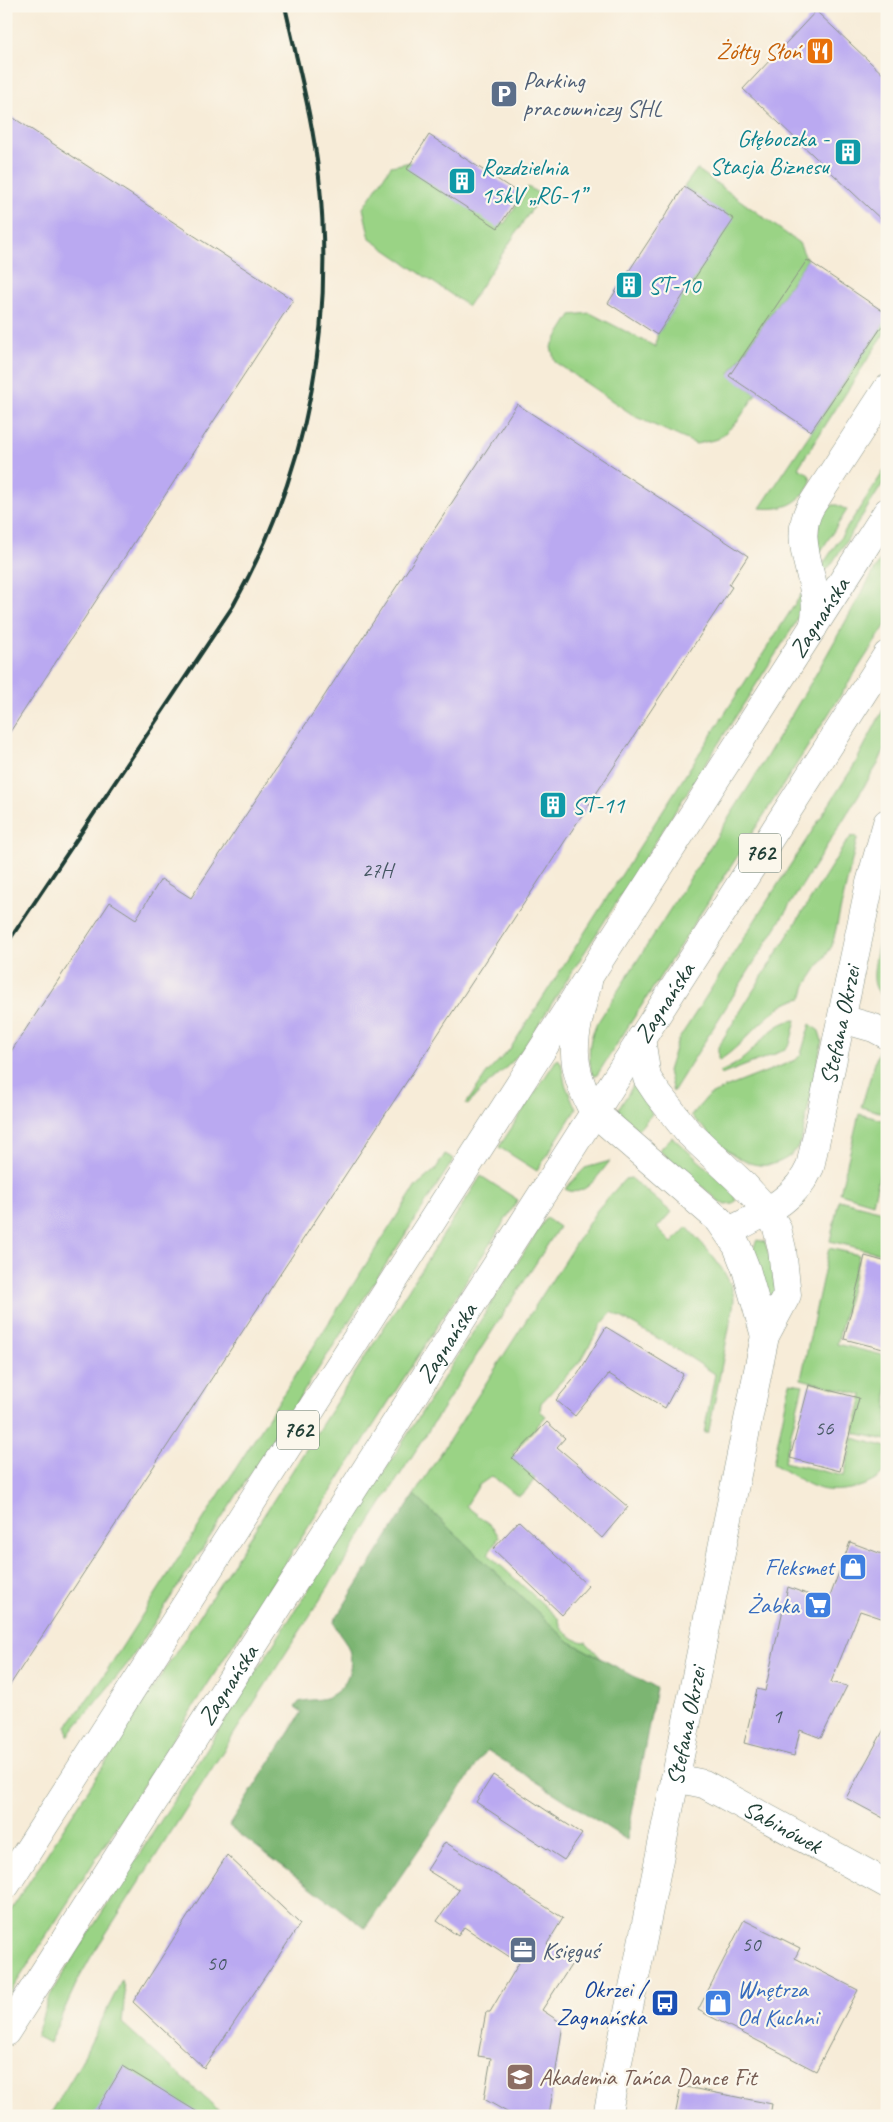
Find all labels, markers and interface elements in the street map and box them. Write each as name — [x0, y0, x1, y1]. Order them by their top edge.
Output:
place label: Żółty Słoń — [716, 36, 803, 66]
restaurant icon: Żółty Słoń — [805, 36, 835, 66]
place label: Parking pracowniczy SHL — [523, 65, 663, 123]
parking icon: Parking pracowniczy SHL — [489, 79, 519, 109]
place label: Głęboczka - Stacja Biznesu — [709, 123, 831, 181]
building icon: Głęboczka - Stacja Biznesu — [833, 137, 863, 167]
place label: Rozdzielnia 15kV „RG-1” — [481, 152, 591, 210]
building icon: Rozdzielnia 15kV „RG-1” — [447, 166, 477, 196]
building icon: ST-10 — [614, 270, 644, 300]
place label: ST-10 — [648, 270, 703, 300]
street label: Zagnańska — [782, 570, 857, 663]
building icon: ST-11 — [538, 790, 568, 820]
place label: ST-11 — [572, 790, 626, 820]
road number: 762 — [739, 834, 781, 872]
house number: 27H — [362, 857, 396, 883]
street label: Zagnańska — [628, 955, 702, 1049]
street label: Stefana Okrzei — [813, 961, 868, 1087]
street label: Zagnańska — [410, 1296, 484, 1389]
road number: 762 — [277, 1410, 319, 1450]
house number: 56 — [815, 1415, 834, 1441]
place label: Fleksmet — [765, 1552, 836, 1582]
shop icon: Fleksmet — [838, 1552, 868, 1582]
place label: Żabka — [747, 1590, 800, 1620]
supermarket icon: Żabka — [803, 1590, 833, 1620]
street label: Zagnańska — [191, 1638, 266, 1731]
street label: Stefana Okrzei — [659, 1661, 713, 1788]
house number: 1 — [772, 1703, 783, 1729]
street label: Sabinówek — [738, 1793, 829, 1862]
house number: 50 — [742, 1931, 762, 1957]
office icon: Księguś — [508, 1935, 538, 1965]
place label: Księguś — [542, 1935, 603, 1965]
house number: 50 — [207, 1950, 227, 1976]
place label: Okrzei / Zagnańska — [556, 1974, 651, 2032]
place label: Wnętrza Od Kuchni — [737, 1974, 821, 2032]
bus stop icon: Okrzei / Zagnańska — [650, 1988, 680, 2018]
shop icon: Wnętrza Od Kuchni — [703, 1988, 733, 2018]
school or university icon: Akademia Tańca Dance Fit — [505, 2062, 535, 2092]
place label: Akademia Tańca Dance Fit — [539, 2062, 759, 2092]

